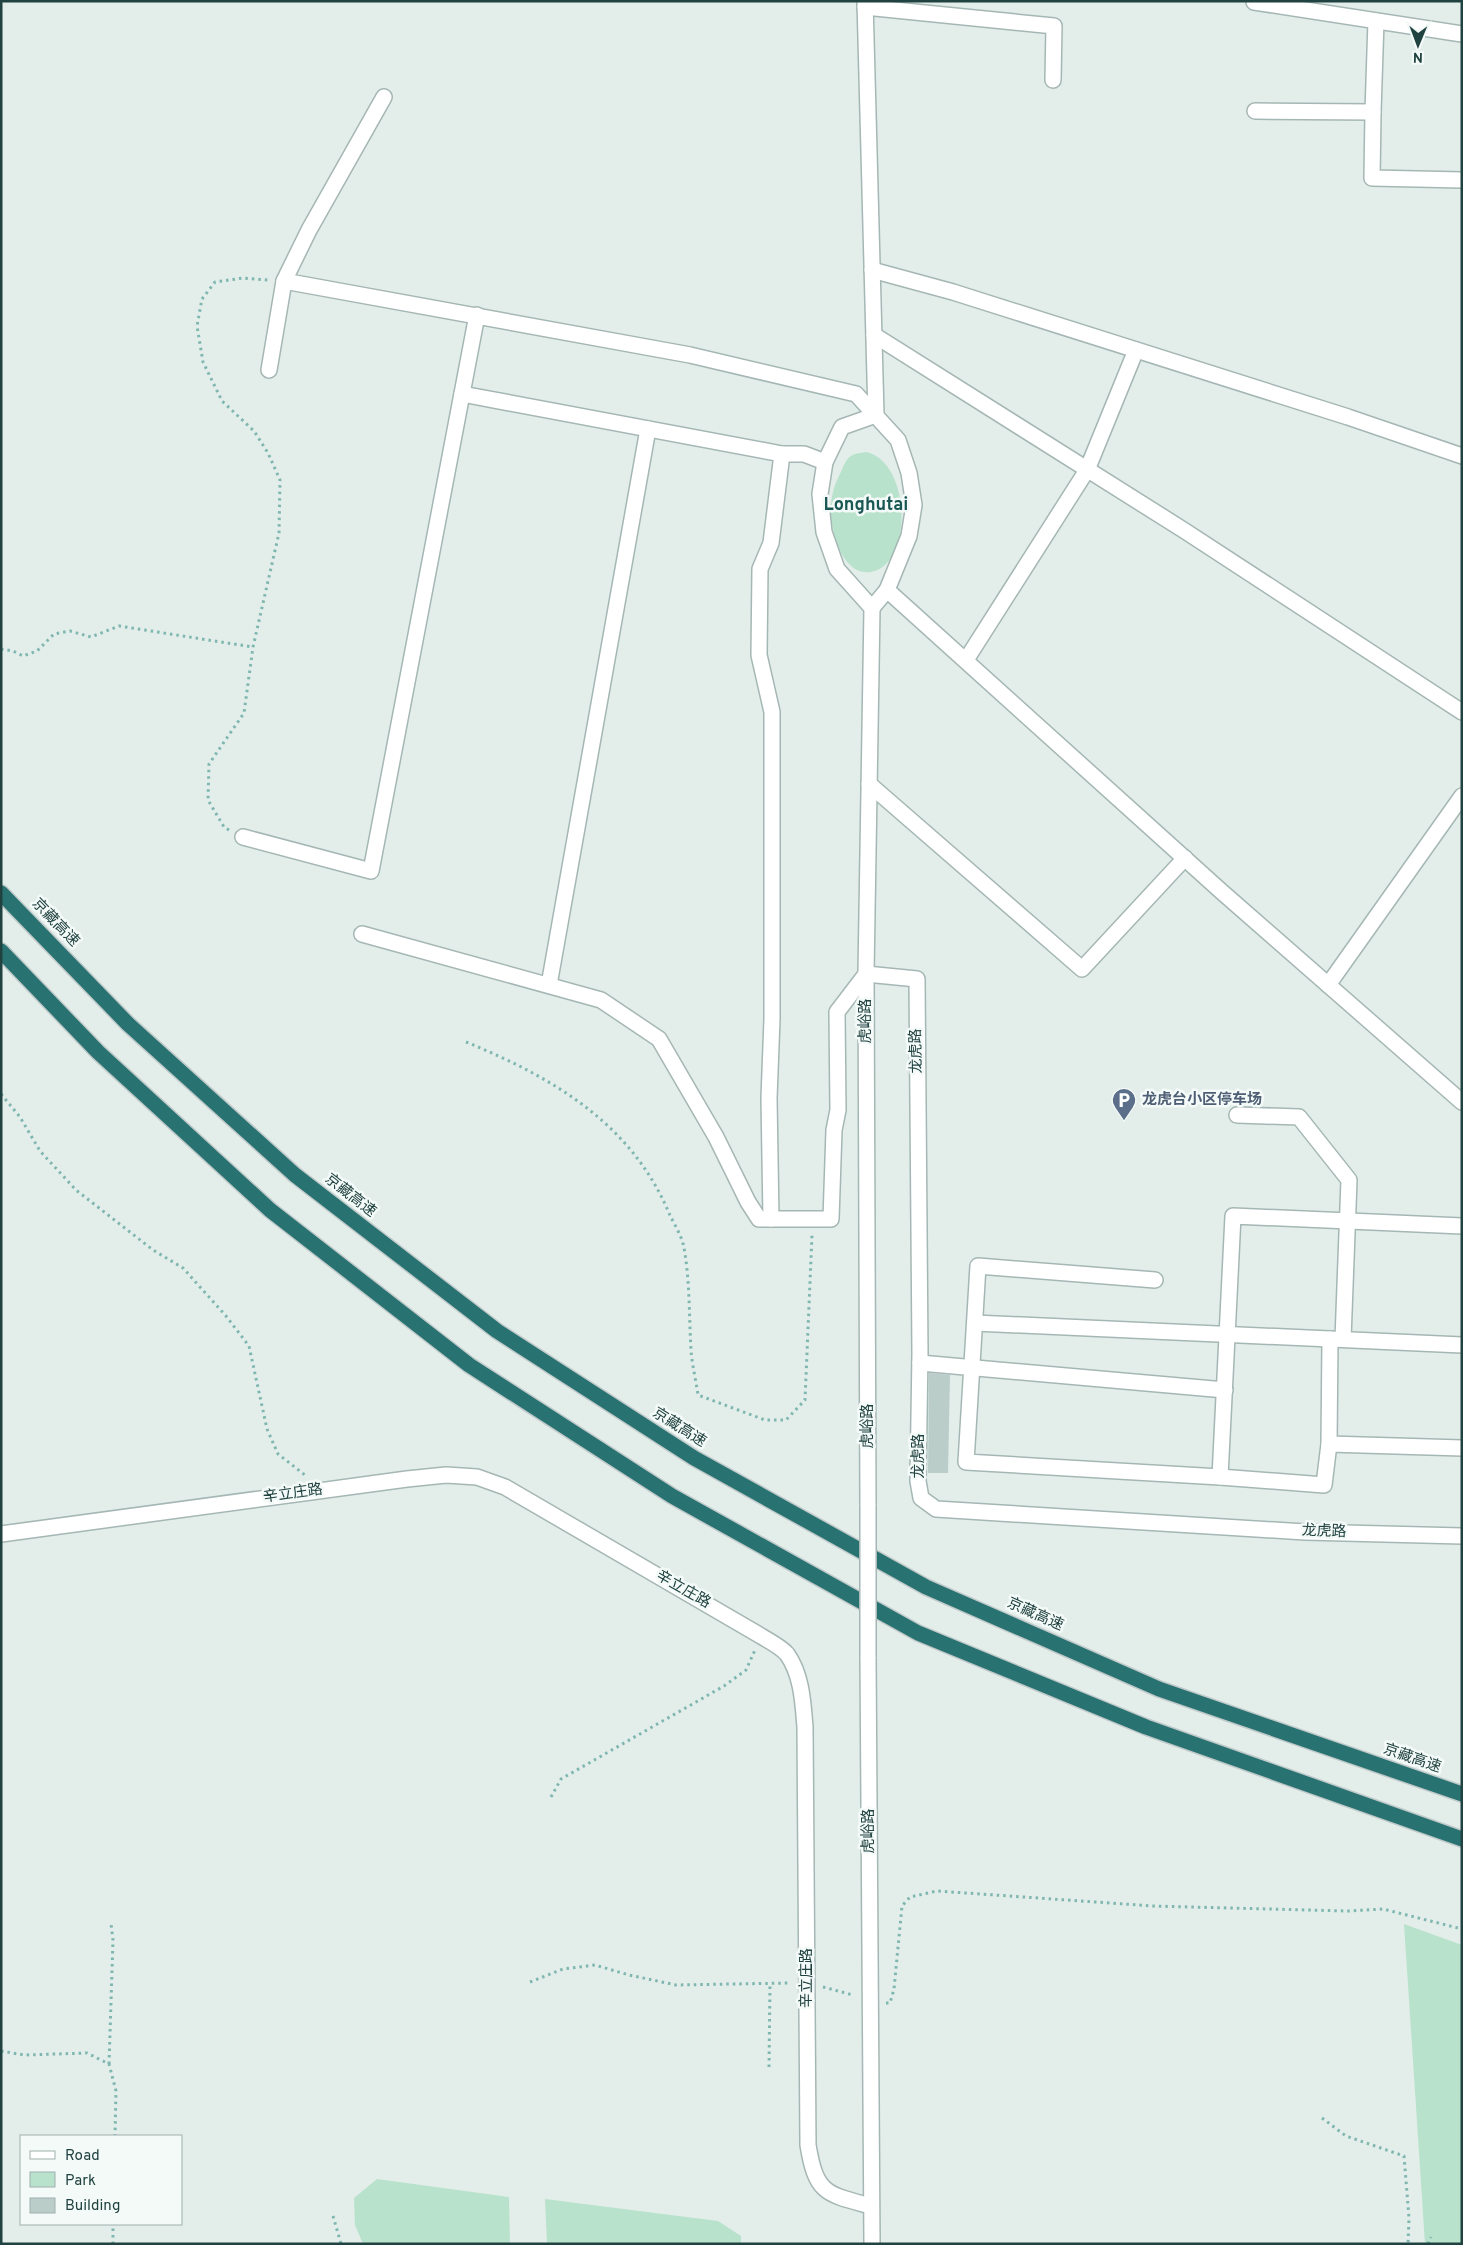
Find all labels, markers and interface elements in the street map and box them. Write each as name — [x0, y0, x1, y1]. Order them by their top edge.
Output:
north arrow — [1393, 20, 1443, 70]
text: N — [1413, 48, 1423, 65]
district label: Longhutai — [824, 494, 908, 517]
street label: 京藏高速 — [27, 895, 83, 951]
street label: 虎峪路 — [857, 998, 876, 1044]
street label: 龙虎路 — [906, 1028, 927, 1074]
parking icon: 龙虎台小区停车场 — [1111, 1087, 1137, 1121]
place label: 龙虎台小区停车场 — [1142, 1090, 1262, 1110]
street label: 京藏高速 — [321, 1170, 379, 1222]
street label: 虎峪路 — [859, 1403, 878, 1449]
street label: 京藏高速 — [649, 1404, 709, 1452]
street label: 龙虎路 — [909, 1433, 929, 1479]
street label: 辛立庄路 — [262, 1480, 324, 1508]
street label: 龙虎路 — [1301, 1521, 1347, 1542]
street label: 辛立庄路 — [652, 1567, 714, 1613]
street label: 京藏高速 — [1004, 1594, 1066, 1636]
street label: 京藏高速 — [1381, 1740, 1443, 1778]
street label: 虎峪路 — [860, 1808, 879, 1854]
street label: 辛立庄路 — [798, 1948, 817, 2008]
legend — [20, 2135, 182, 2225]
text: Road — [65, 2147, 100, 2166]
text: Park — [65, 2172, 96, 2191]
text: Building — [65, 2197, 120, 2216]

